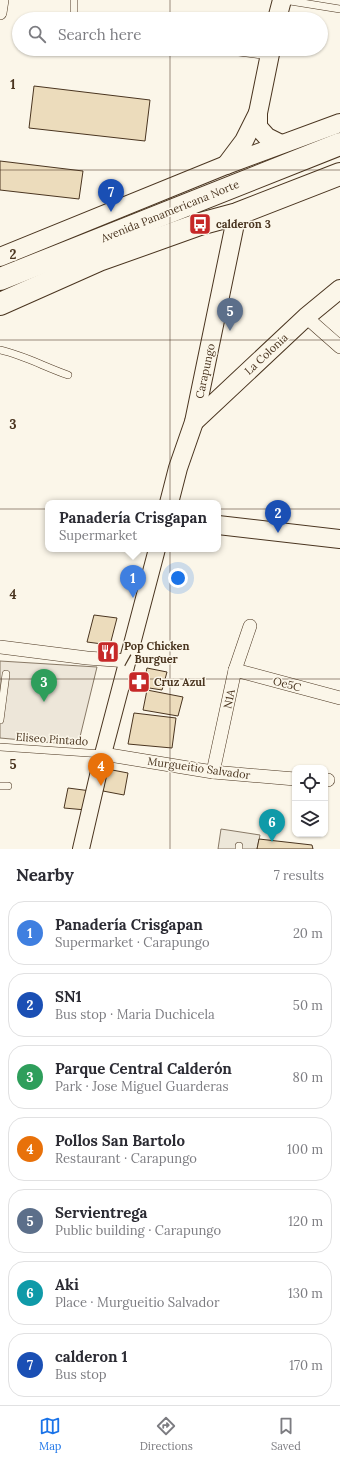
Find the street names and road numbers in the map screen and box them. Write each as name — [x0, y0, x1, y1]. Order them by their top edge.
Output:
street label: Avenida Panamericana Norte — [98, 177, 241, 246]
street label: La Colonia — [241, 330, 291, 378]
street label: Carapungo — [192, 342, 218, 400]
street label: Oe5C — [272, 674, 303, 695]
street label: N1A — [220, 687, 238, 710]
street label: Eliseo Pintado — [15, 729, 89, 749]
street label: Murgueitio Salvador — [147, 754, 252, 782]

